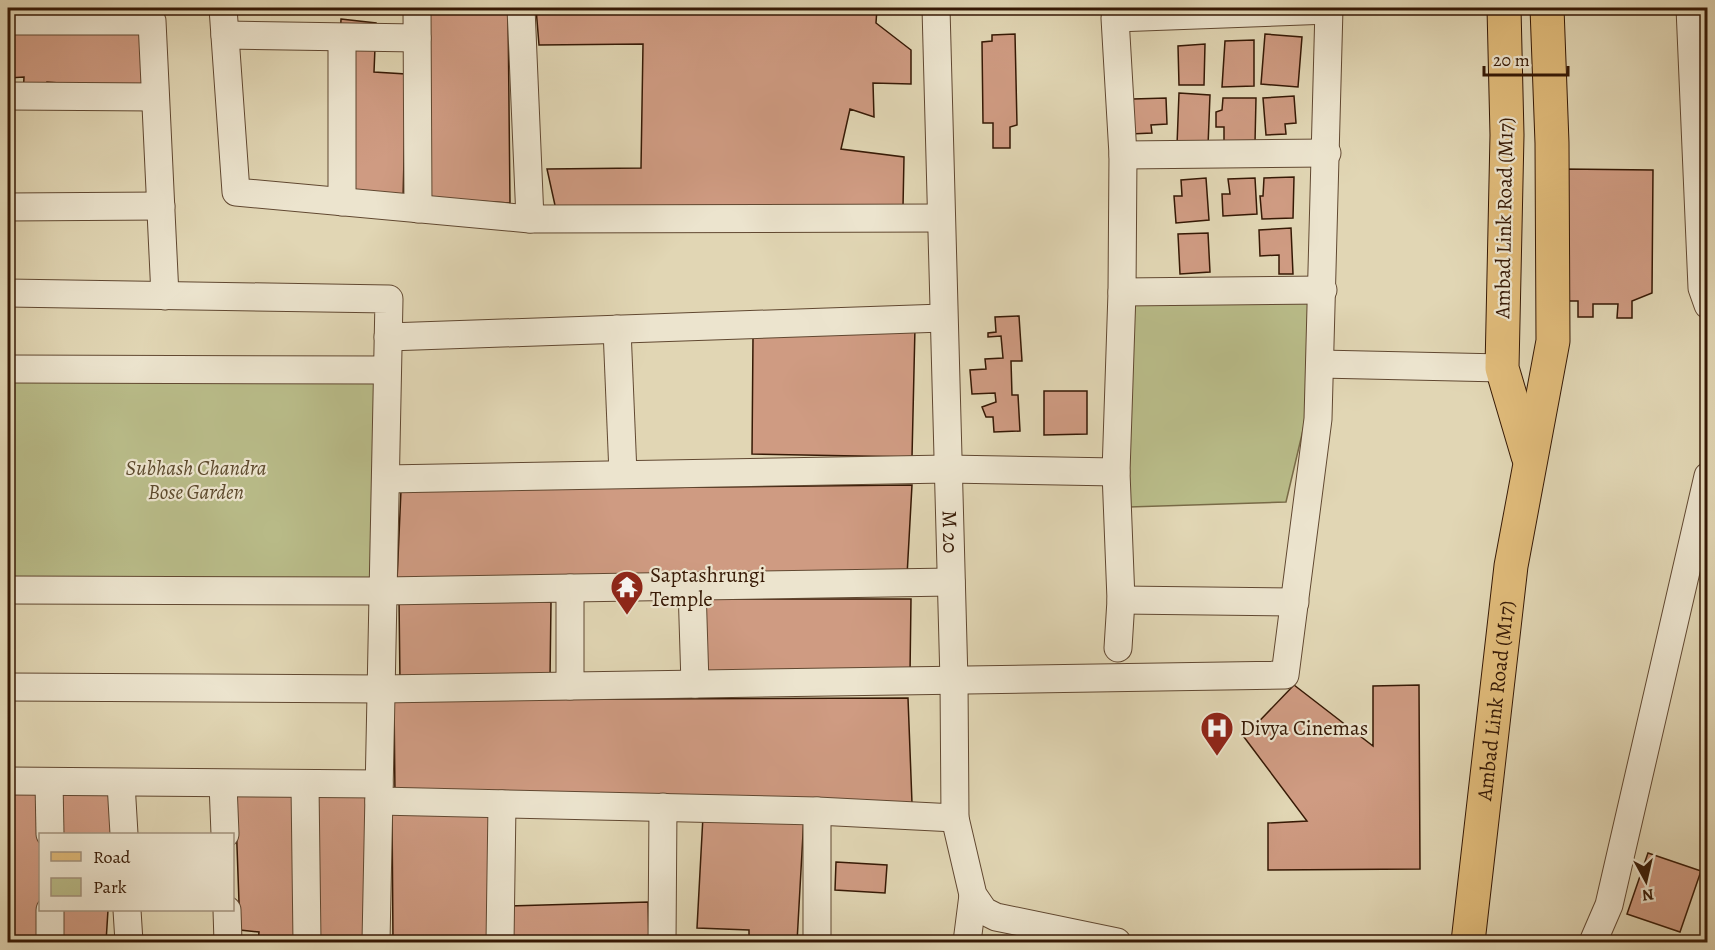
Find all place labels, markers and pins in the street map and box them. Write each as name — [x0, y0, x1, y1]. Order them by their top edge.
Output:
place label: Saptashrungi Temple — [650, 561, 765, 613]
temple icon: Saptashrungi Temple — [609, 569, 645, 616]
hospital icon: Divya Cinemas — [1199, 710, 1235, 757]
place label: Divya Cinemas — [1240, 714, 1368, 742]

